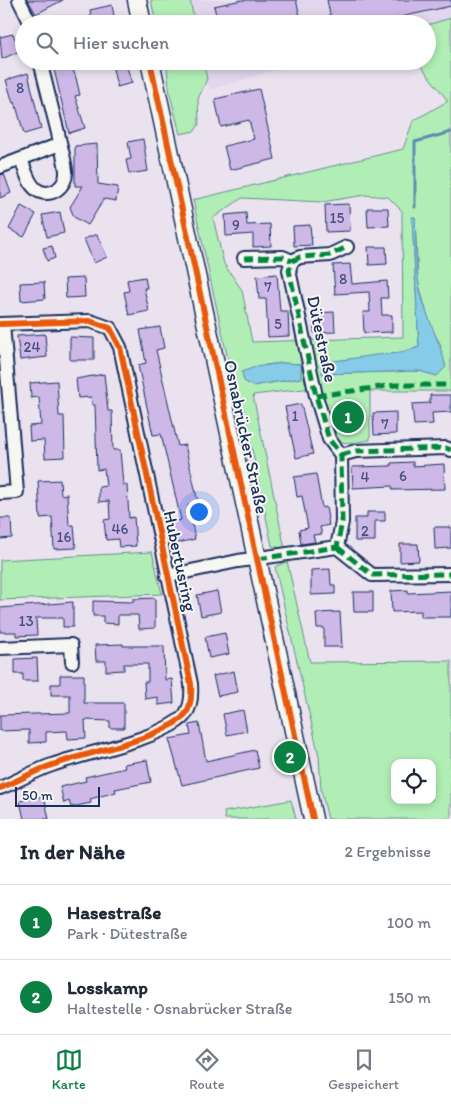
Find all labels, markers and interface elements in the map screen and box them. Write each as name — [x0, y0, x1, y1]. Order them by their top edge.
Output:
search box — [15, 15, 436, 70]
icon: search — [33, 29, 61, 57]
text: Hier suchen — [73, 31, 169, 54]
house number: 8 — [16, 79, 24, 97]
house number: 15 — [330, 209, 345, 227]
house number: 9 — [232, 216, 240, 234]
house number: 8 — [339, 270, 347, 288]
house number: 7 — [264, 278, 272, 296]
street label: Dütestraße — [302, 294, 342, 384]
house number: 5 — [274, 315, 282, 333]
house number: 24 — [24, 338, 40, 356]
street label: Osnabrücker Straße — [219, 358, 273, 516]
pin: 1 — [332, 398, 364, 436]
house number: 1 — [292, 407, 299, 425]
house number: 7 — [381, 415, 389, 433]
house number: 6 — [399, 467, 407, 485]
house number: 4 — [360, 468, 370, 486]
your location — [186, 499, 212, 525]
street label: Hubertusring — [159, 508, 202, 614]
house number: 46 — [112, 520, 129, 538]
house number: 2 — [361, 522, 369, 540]
house number: 16 — [57, 528, 72, 546]
house number: 13 — [18, 612, 34, 630]
pin: 2 — [274, 738, 306, 776]
map controls — [391, 759, 436, 804]
button: locate — [391, 759, 436, 804]
scale bar — [15, 784, 100, 807]
text: 50 m — [22, 787, 53, 804]
text: In der Nähe — [20, 839, 125, 864]
text: 2 Ergebnisse — [345, 842, 431, 861]
text: Hasestraße — [67, 901, 161, 924]
text: 1 — [32, 913, 40, 932]
text: 100 m — [387, 913, 431, 932]
text: Park · Dütestraße — [67, 924, 187, 943]
text: Losskamp — [67, 976, 148, 999]
text: 2 — [32, 988, 40, 1007]
text: 150 m — [388, 988, 431, 1007]
text: Haltestelle · Osnabrücker Straße — [67, 999, 293, 1018]
tab: Karte — [52, 1046, 86, 1093]
tab: Route — [189, 1046, 224, 1093]
tab: Gespeichert — [328, 1046, 399, 1093]

